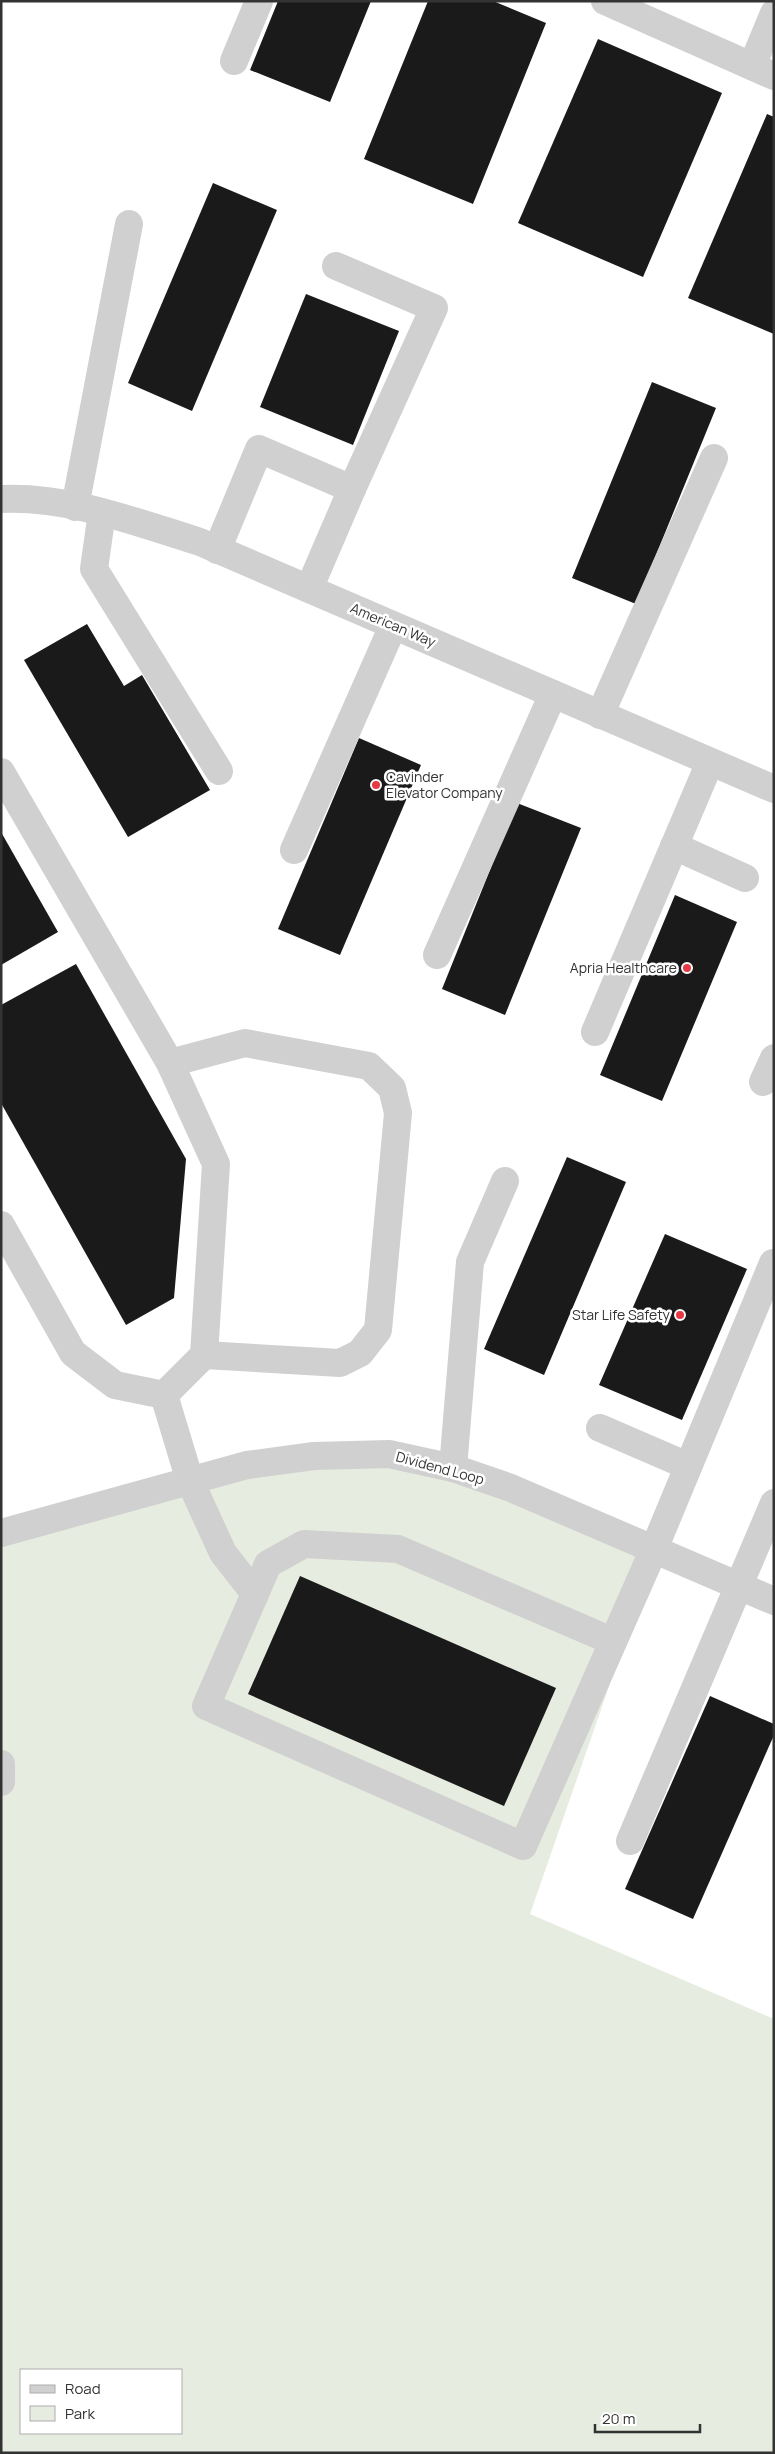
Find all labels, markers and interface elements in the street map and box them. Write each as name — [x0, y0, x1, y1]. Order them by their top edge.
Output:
street label: American Way — [348, 598, 439, 651]
place label: Cavinder Elevator Company — [386, 767, 503, 802]
marker: Cavinder Elevator Company — [370, 779, 382, 791]
place label: Apria Healthcare — [570, 958, 677, 977]
marker: Apria Healthcare — [681, 962, 693, 974]
place label: Star Life Safety — [572, 1305, 671, 1324]
marker: Star Life Safety — [674, 1309, 686, 1321]
street label: Dividend Loop — [394, 1447, 486, 1488]
legend — [20, 2369, 182, 2434]
text: Road — [65, 2378, 101, 2399]
scale bar — [595, 2402, 700, 2434]
text: Park — [65, 2403, 95, 2424]
text: 20 m — [602, 2408, 635, 2429]

